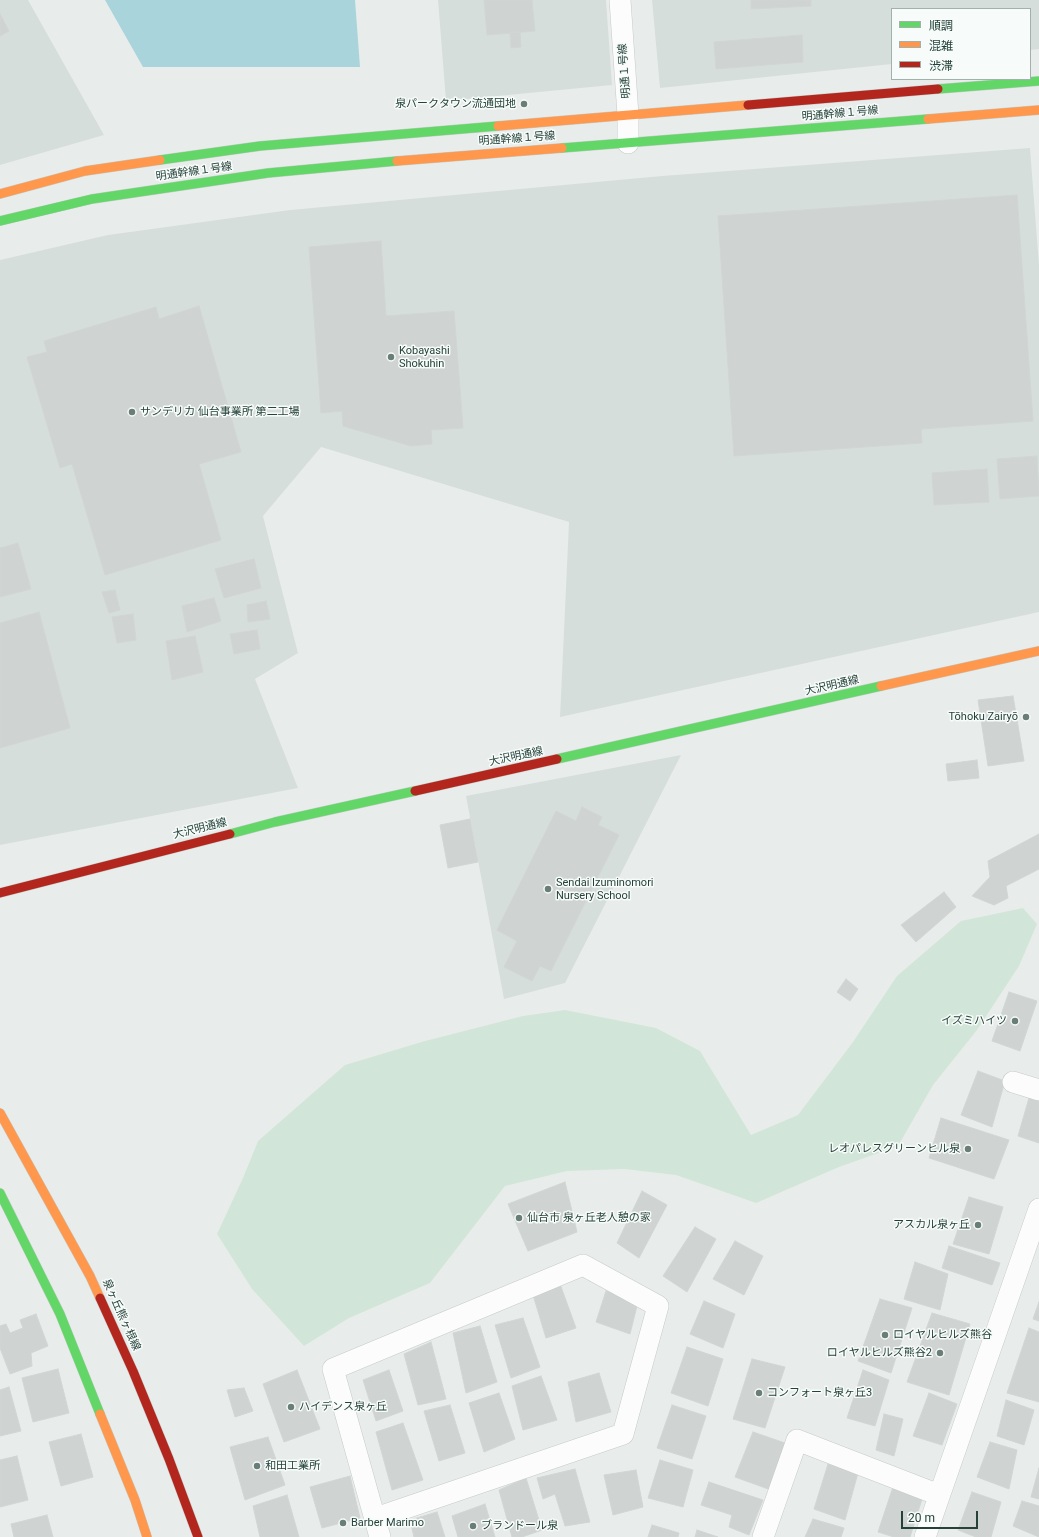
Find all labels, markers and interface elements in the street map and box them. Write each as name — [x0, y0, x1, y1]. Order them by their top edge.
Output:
legend — [891, 8, 1031, 80]
text: 順調 — [929, 19, 953, 33]
text: 混雑 — [929, 39, 953, 53]
street label: 明通１号線 — [616, 43, 634, 99]
text: 渋滞 — [929, 59, 953, 73]
place label: 泉パークタウン流通団地 — [395, 97, 516, 111]
marker: 泉パークタウン流通団地 — [519, 99, 529, 109]
street label: 明通幹線１号線 — [801, 104, 879, 124]
street label: 明通幹線１号線 — [478, 130, 556, 148]
street label: 明通幹線１号線 — [155, 160, 233, 184]
place label: Kobayashi Shokuhin — [399, 344, 450, 370]
marker: Kobayashi Shokuhin — [386, 352, 396, 362]
place label: サンデリカ 仙台事業所 第二工場 — [140, 405, 299, 419]
marker: サンデリカ 仙台事業所 第二工場 — [127, 407, 137, 417]
street label: 大沢明通線 — [804, 673, 860, 699]
place label: Tōhoku Zairyō — [949, 710, 1018, 724]
marker: Tōhoku Zairyō — [1021, 712, 1031, 722]
street label: 大沢明通線 — [488, 745, 544, 769]
street label: 大沢明通線 — [172, 816, 228, 842]
place label: Sendai Izuminomori Nursery School — [556, 876, 654, 902]
marker: Sendai Izuminomori Nursery School — [543, 884, 553, 894]
place label: イズミハイツ — [941, 1014, 1007, 1028]
marker: イズミハイツ — [1010, 1016, 1020, 1026]
place label: レオパレスグリーンヒル泉 — [828, 1142, 960, 1156]
marker: レオパレスグリーンヒル泉 — [963, 1144, 973, 1154]
place label: 仙台市 泉ヶ丘老人憩の家 — [527, 1211, 651, 1225]
marker: 仙台市 泉ヶ丘老人憩の家 — [514, 1213, 524, 1223]
place label: アスカル泉ヶ丘 — [893, 1218, 970, 1232]
marker: アスカル泉ヶ丘 — [973, 1220, 983, 1230]
street label: 泉ヶ丘熊ヶ根線 — [99, 1277, 143, 1353]
place label: ロイヤルヒルズ熊谷 — [893, 1328, 992, 1342]
marker: ロイヤルヒルズ熊谷 — [880, 1330, 890, 1340]
place label: ロイヤルヒルズ熊谷2 — [827, 1346, 932, 1360]
marker: ロイヤルヒルズ熊谷2 — [935, 1348, 945, 1358]
place label: コンフォート泉ヶ丘3 — [767, 1386, 872, 1400]
marker: コンフォート泉ヶ丘3 — [754, 1388, 764, 1398]
place label: ハイデンス泉ヶ丘 — [299, 1400, 387, 1414]
marker: ハイデンス泉ヶ丘 — [286, 1402, 296, 1412]
place label: 和田工業所 — [265, 1459, 320, 1473]
marker: 和田工業所 — [252, 1461, 262, 1471]
scale bar — [903, 1503, 980, 1529]
text: 20 m — [908, 1511, 935, 1525]
place label: Barber Marimo — [351, 1516, 424, 1530]
marker: Barber Marimo — [338, 1518, 348, 1528]
place label: ブランドール泉 — [481, 1519, 558, 1533]
marker: ブランドール泉 — [468, 1521, 478, 1531]

